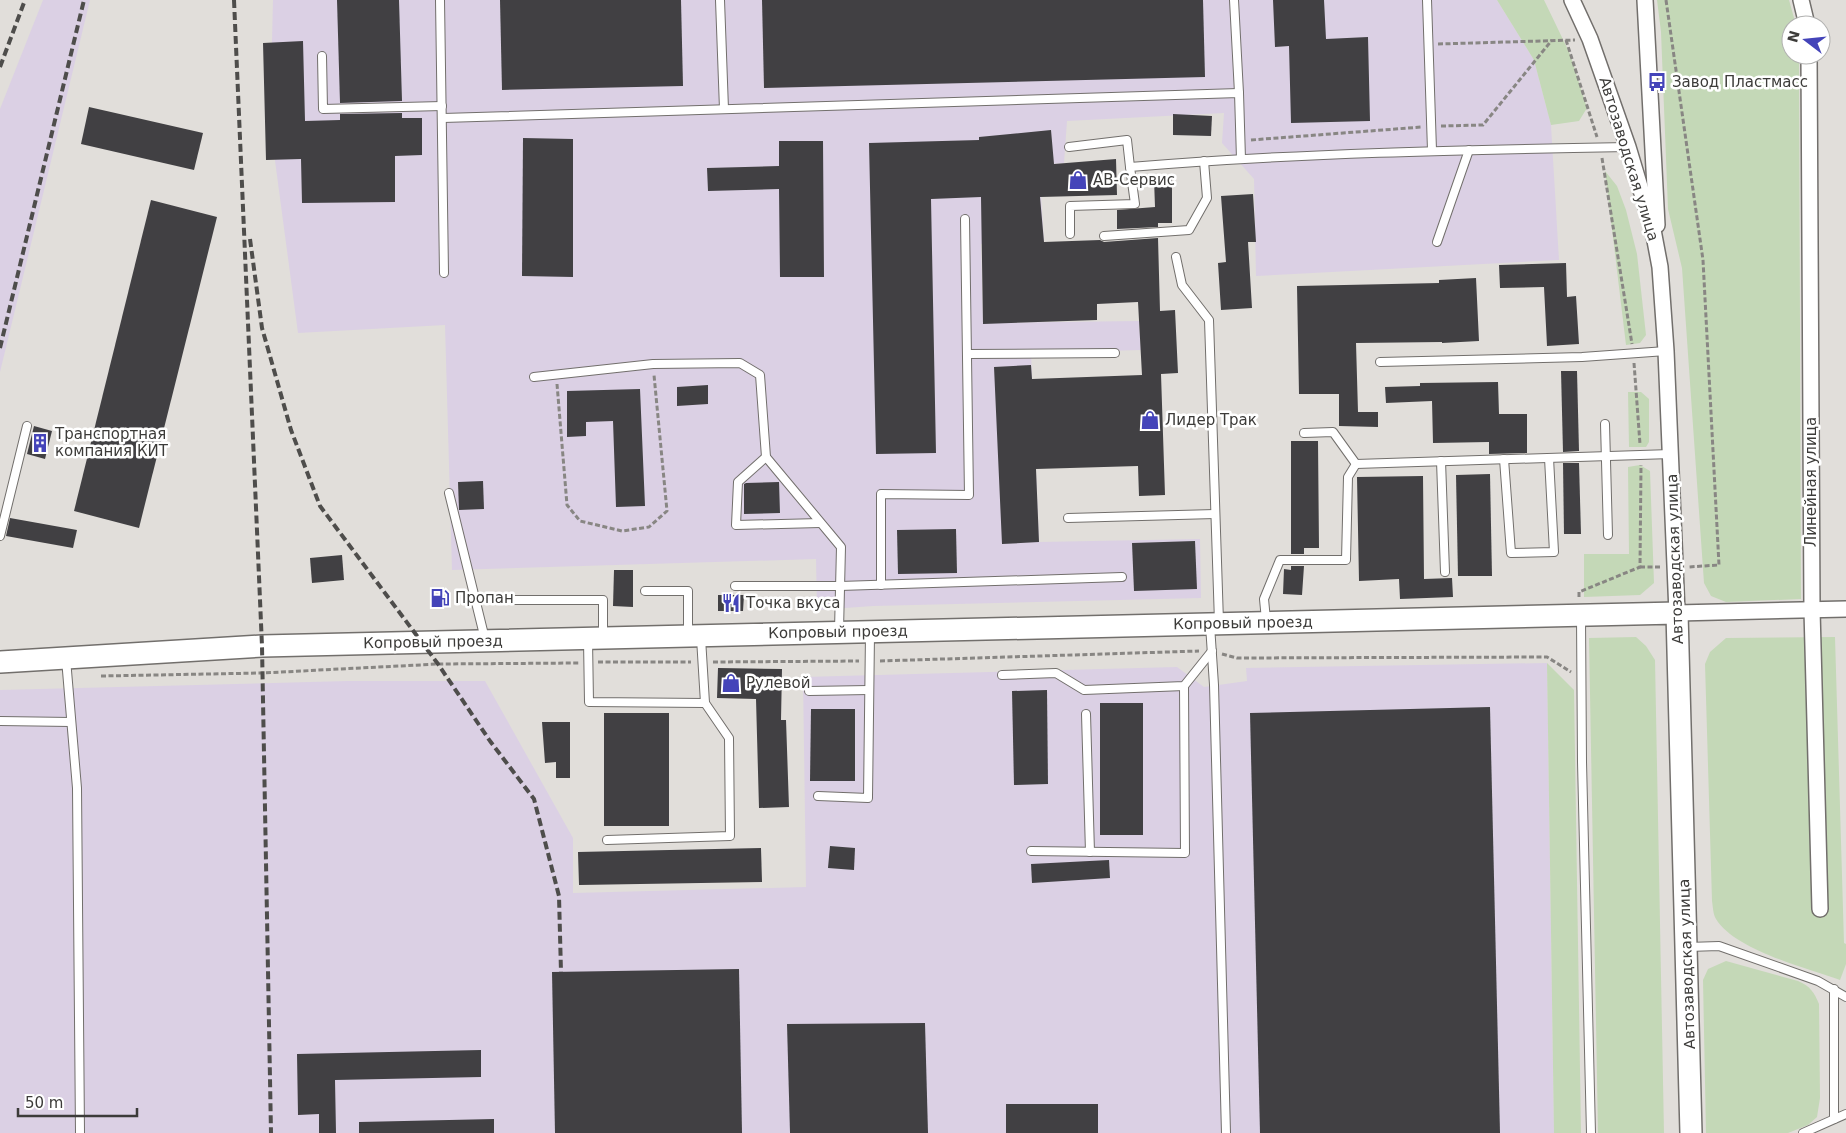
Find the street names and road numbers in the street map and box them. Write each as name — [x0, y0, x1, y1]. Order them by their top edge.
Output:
street label: Автозаводская улица — [1595, 75, 1663, 243]
street label: Линейная улица — [1802, 417, 1820, 547]
street label: Автозаводская улица — [1663, 473, 1687, 645]
street label: Копровый проезд — [1173, 613, 1313, 633]
street label: Копровый проезд — [768, 622, 908, 642]
street label: Копровый проезд — [363, 632, 503, 652]
street label: Автозаводская улица — [1675, 878, 1699, 1050]

